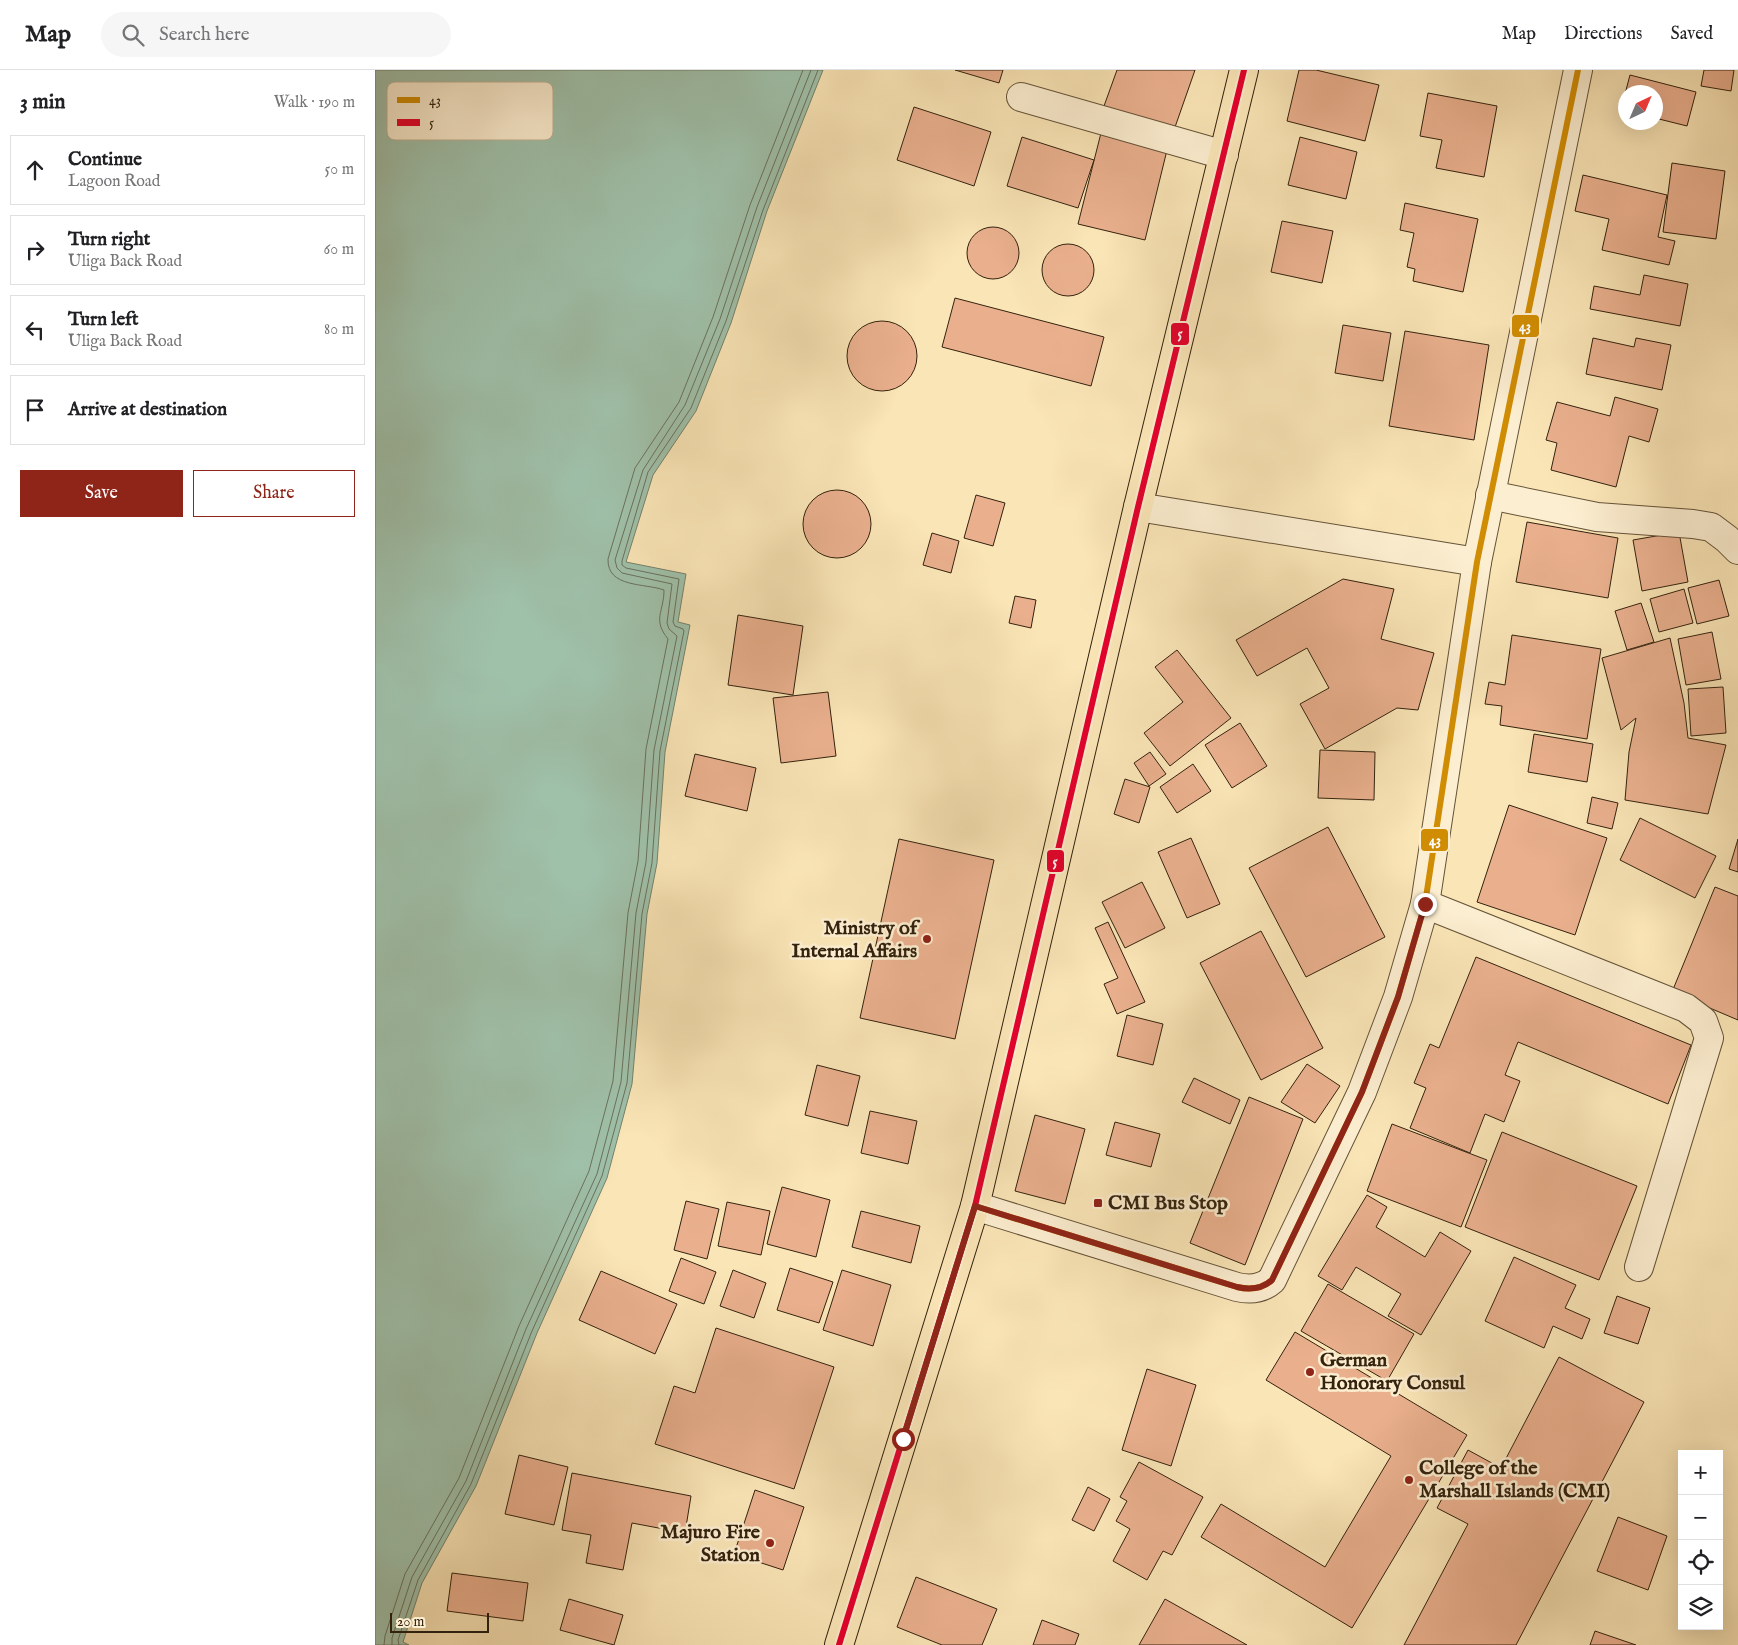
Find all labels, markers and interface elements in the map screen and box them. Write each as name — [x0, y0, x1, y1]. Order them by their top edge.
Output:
search box — [101, 12, 451, 57]
text: Map — [25, 19, 71, 50]
icon: search — [119, 21, 147, 49]
text: Search here — [159, 23, 250, 47]
text: Map — [1502, 23, 1536, 46]
text: Directions — [1564, 23, 1642, 46]
text: Saved — [1670, 23, 1713, 46]
legend — [387, 82, 553, 140]
north arrow — [1618, 85, 1663, 130]
text: 3 min — [20, 89, 65, 116]
text: 43 — [429, 92, 441, 110]
text: Walk · 190 m — [274, 93, 355, 113]
text: 5 — [429, 114, 434, 132]
text: Continue — [68, 148, 142, 172]
icon: ahead — [21, 156, 49, 184]
text: 50 m — [325, 160, 354, 180]
text: Lagoon Road — [68, 172, 160, 192]
text: Turn right — [68, 228, 150, 252]
icon: right — [21, 236, 49, 264]
text: 60 m — [324, 240, 354, 260]
text: Uliga Back Road — [68, 252, 182, 272]
text: Turn left — [68, 308, 139, 332]
line badge: 43 — [1511, 314, 1540, 338]
icon: left — [21, 316, 49, 344]
text: 43 — [1519, 318, 1531, 336]
text: 80 m — [324, 320, 354, 340]
line badge: 5 — [1170, 322, 1190, 346]
text: 5 — [1177, 325, 1183, 343]
text: Uliga Back Road — [68, 332, 182, 352]
icon: arrive — [21, 396, 49, 424]
text: Arrive at destination — [68, 398, 227, 422]
button: Save — [20, 470, 183, 517]
button: Share — [193, 470, 355, 517]
line badge: 43 — [1420, 828, 1449, 852]
text: 43 — [1429, 832, 1441, 850]
line badge: 5 — [1046, 849, 1065, 873]
text: 5 — [1052, 853, 1058, 871]
route end — [1414, 893, 1437, 916]
place label: Ministry of Internal Affairs — [791, 916, 921, 964]
marker: Ministry of Internal Affairs — [921, 933, 933, 945]
place label: CMI Bus Stop — [1108, 1191, 1228, 1216]
marker: CMI Bus Stop — [1092, 1197, 1104, 1209]
place label: German Honorary Consul — [1320, 1348, 1466, 1396]
marker: German Honorary Consul — [1304, 1366, 1316, 1378]
route start — [892, 1428, 915, 1451]
map controls — [1678, 1450, 1723, 1630]
button: + — [1678, 1450, 1723, 1495]
place label: College of the Marshall Islands (CMI) — [1419, 1456, 1610, 1504]
marker: College of the Marshall Islands (CMI) — [1403, 1474, 1415, 1486]
button: − — [1678, 1495, 1723, 1540]
place label: Majuro Fire Station — [660, 1520, 761, 1568]
marker: Majuro Fire Station — [764, 1537, 776, 1549]
button: locate — [1678, 1540, 1723, 1585]
button: layers — [1678, 1585, 1723, 1630]
scale bar — [390, 1610, 489, 1633]
text: 20 m — [397, 1613, 424, 1631]

